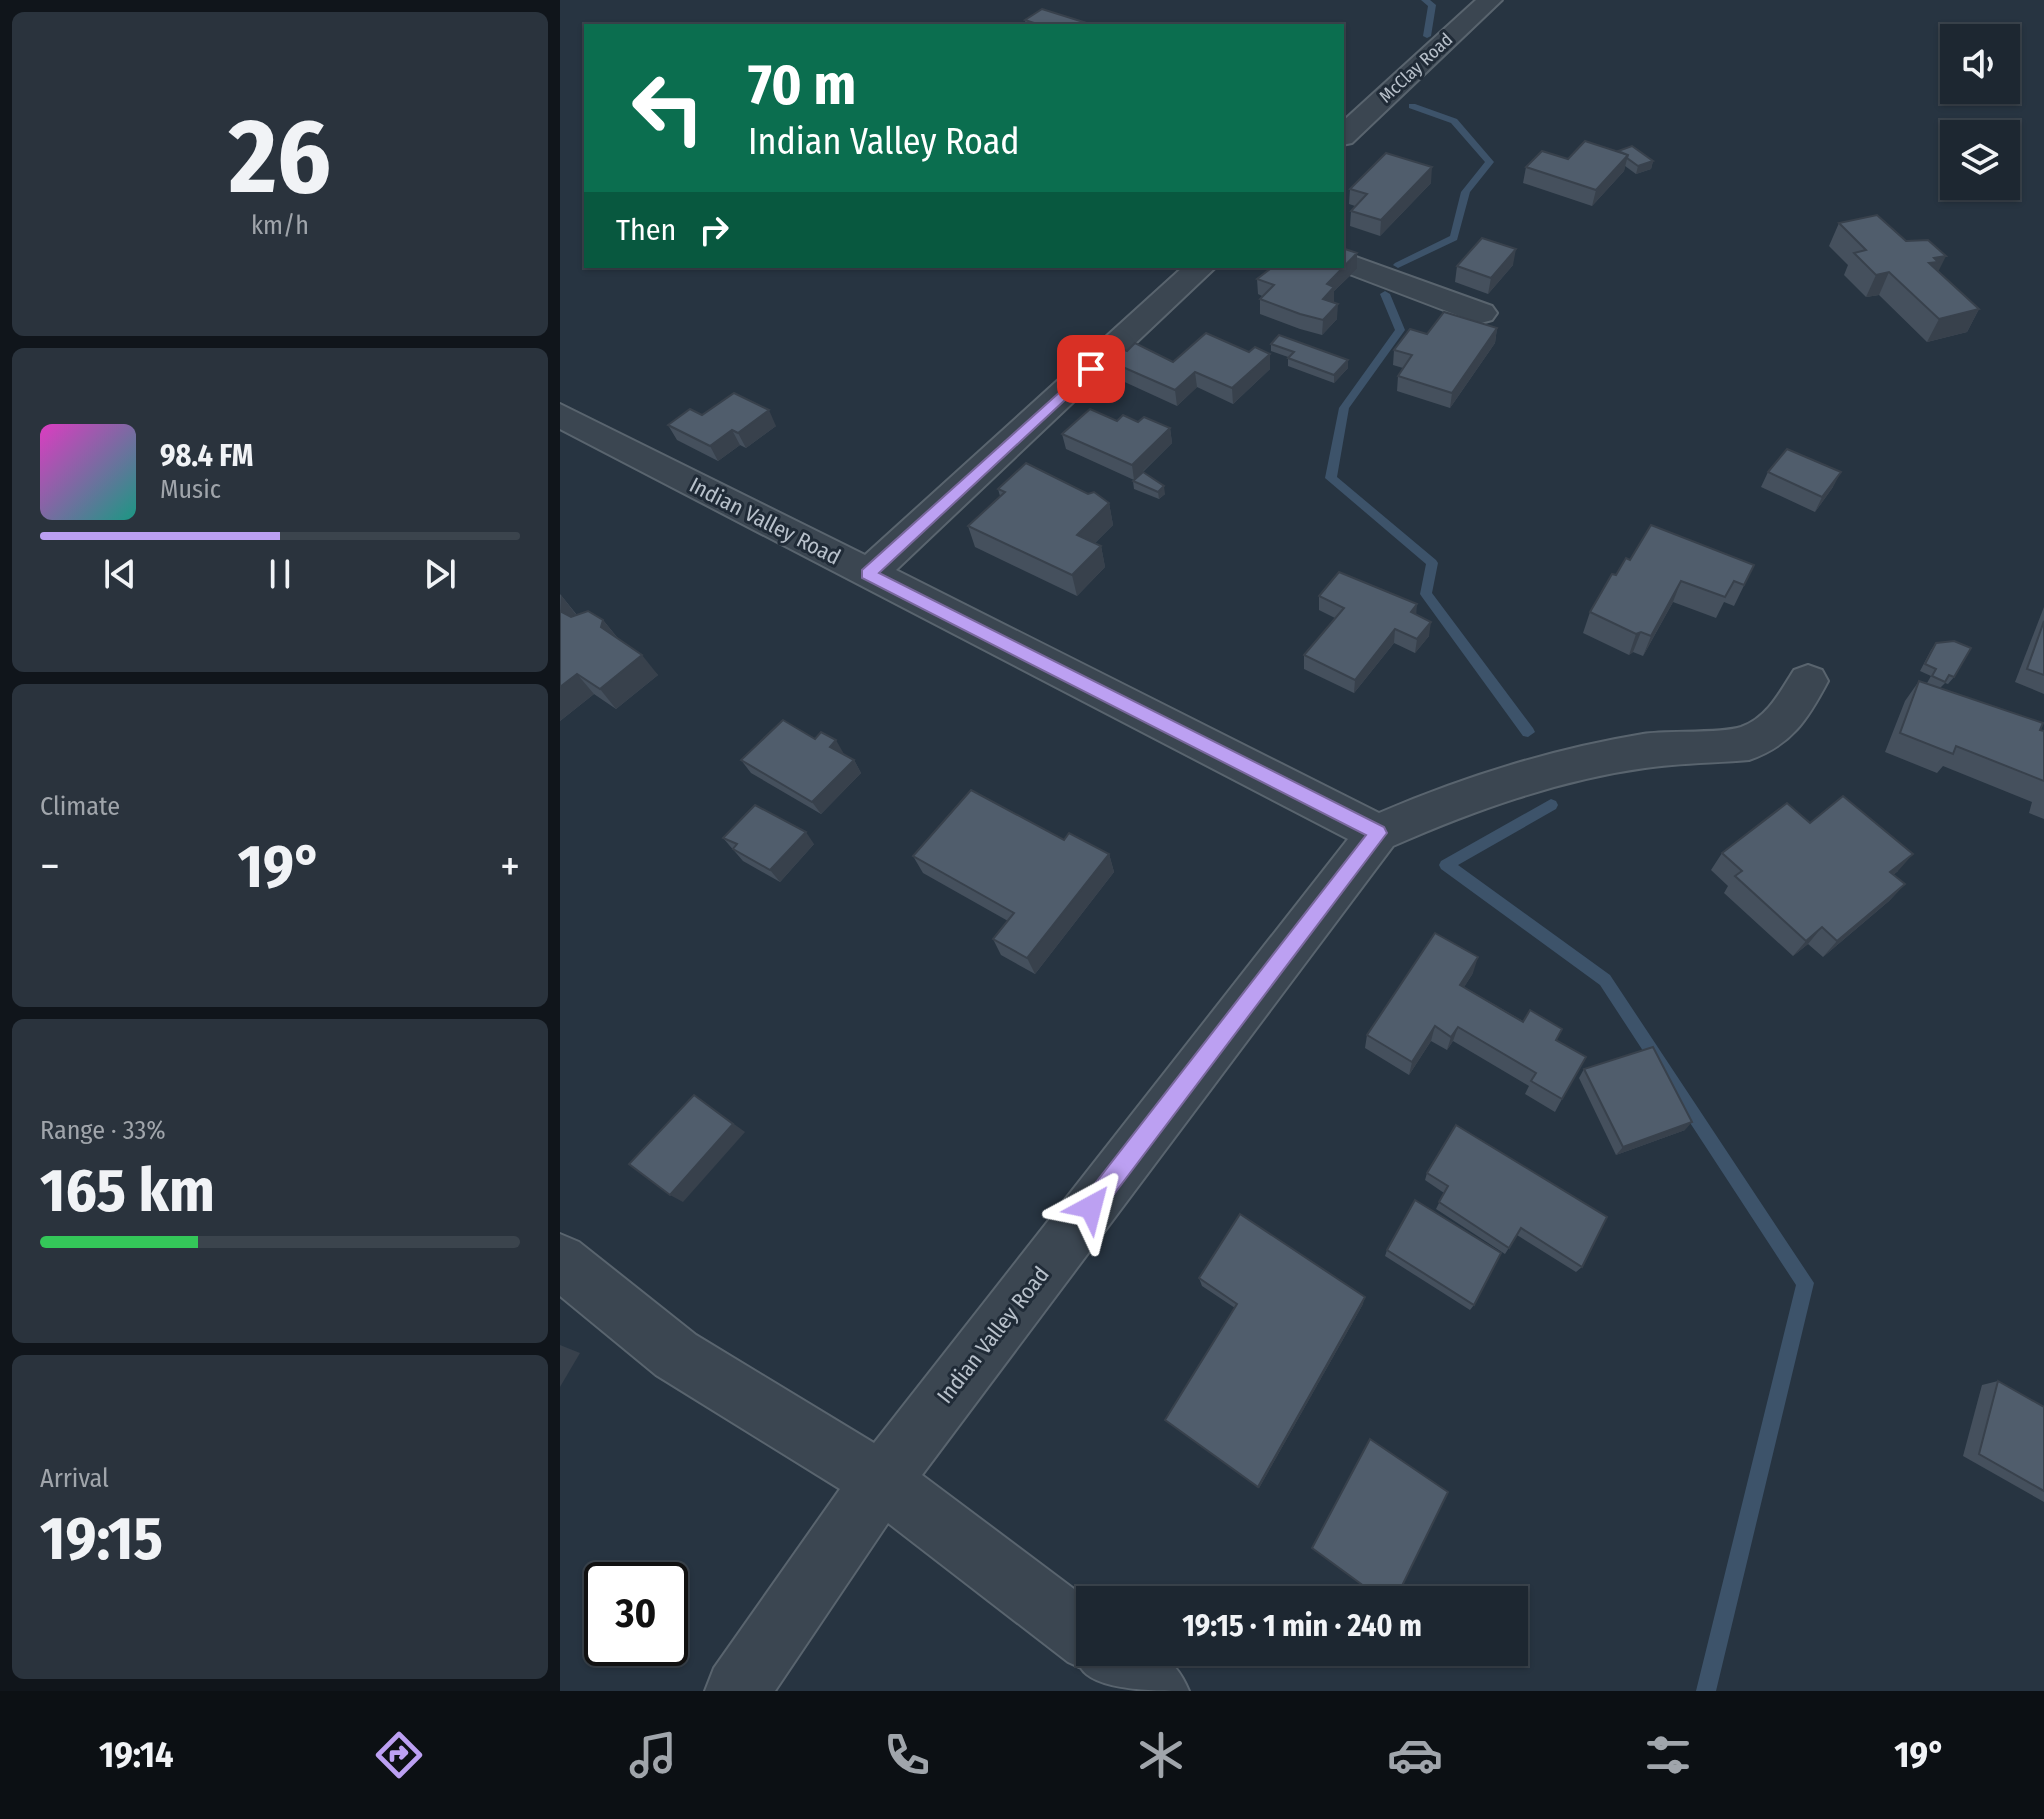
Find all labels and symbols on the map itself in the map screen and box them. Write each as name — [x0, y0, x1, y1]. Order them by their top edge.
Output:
street label: McClay Road — [1375, 28, 1457, 108]
pin — [1057, 335, 1125, 403]
street label: Indian Valley Road — [685, 471, 845, 571]
position arrow — [1049, 1165, 1133, 1249]
street label: Indian Valley Road — [931, 1261, 1055, 1409]
speed limit sign: 30 — [584, 1562, 688, 1666]

